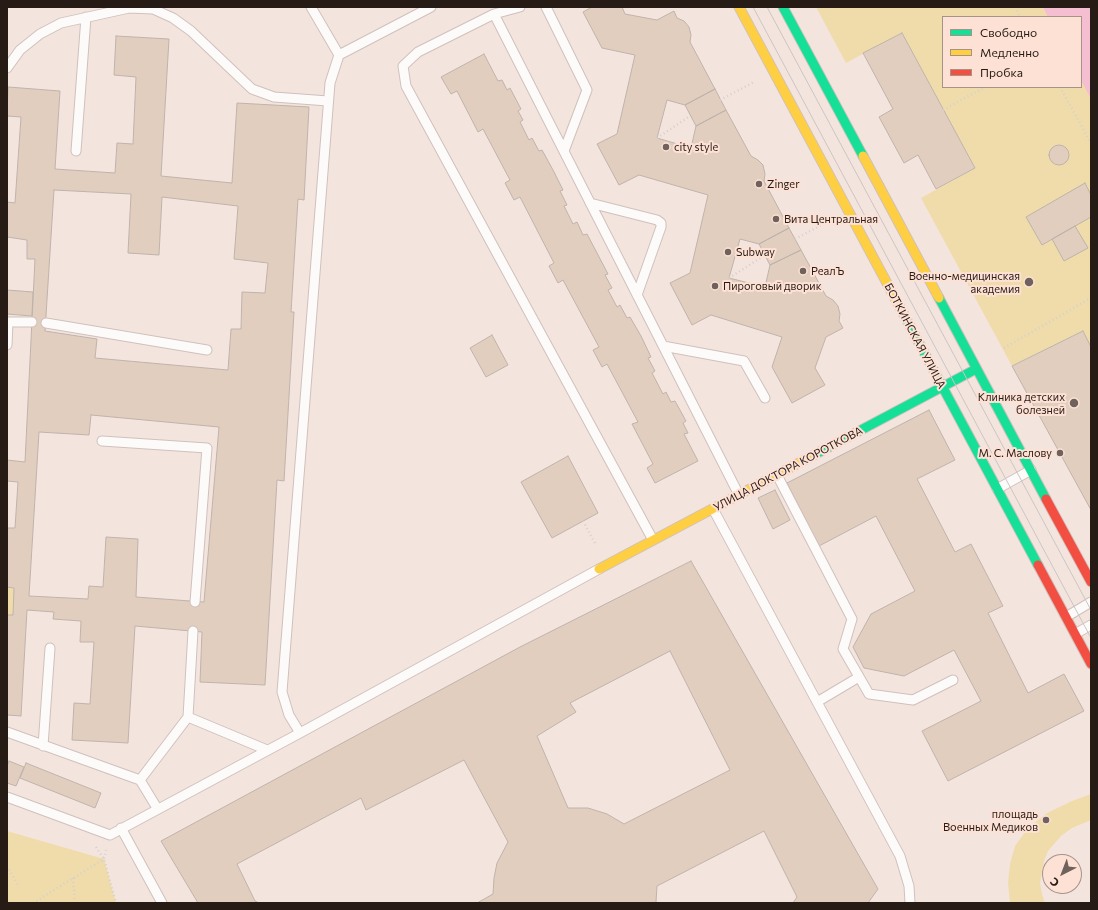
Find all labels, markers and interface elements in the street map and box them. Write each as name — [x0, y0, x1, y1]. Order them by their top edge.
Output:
legend — [942, 16, 1082, 88]
text: Свободно — [980, 25, 1037, 39]
text: Медленно — [980, 45, 1039, 59]
text: Пробка — [980, 65, 1023, 79]
place label: city style — [674, 140, 718, 154]
marker: city style — [661, 142, 671, 152]
place label: Zinger — [767, 177, 800, 191]
marker: Zinger — [754, 179, 764, 189]
place label: Вита Центральная — [784, 212, 878, 226]
marker: Вита Центральная — [771, 214, 781, 224]
place label: Subway — [736, 245, 775, 259]
marker: Subway — [723, 247, 733, 257]
place label: РеалЪ — [811, 264, 844, 278]
marker: РеалЪ — [798, 266, 808, 276]
place label: Военно-медицинская академия — [909, 269, 1020, 295]
marker: Военно-медицинская академия — [1023, 276, 1035, 288]
place label: Пироговый дворик — [723, 279, 822, 293]
marker: Пироговый дворик — [710, 281, 720, 291]
street label: БОТКИНСКАЯ УЛИЦА — [882, 281, 948, 391]
place label: Клиника детских болезней — [978, 390, 1065, 416]
marker: Клиника детских болезней — [1068, 397, 1080, 409]
street label: УЛИЦА ДОКТОРА КОРОТКОВА — [711, 424, 865, 514]
place label: М. С. Маслову — [979, 446, 1052, 460]
marker: М. С. Маслову — [1055, 448, 1065, 458]
place label: площадь Военных Медиков — [943, 807, 1038, 833]
marker: площадь Военных Медиков — [1041, 815, 1051, 825]
north arrow — [1042, 854, 1082, 894]
text: С — [1047, 875, 1061, 890]

